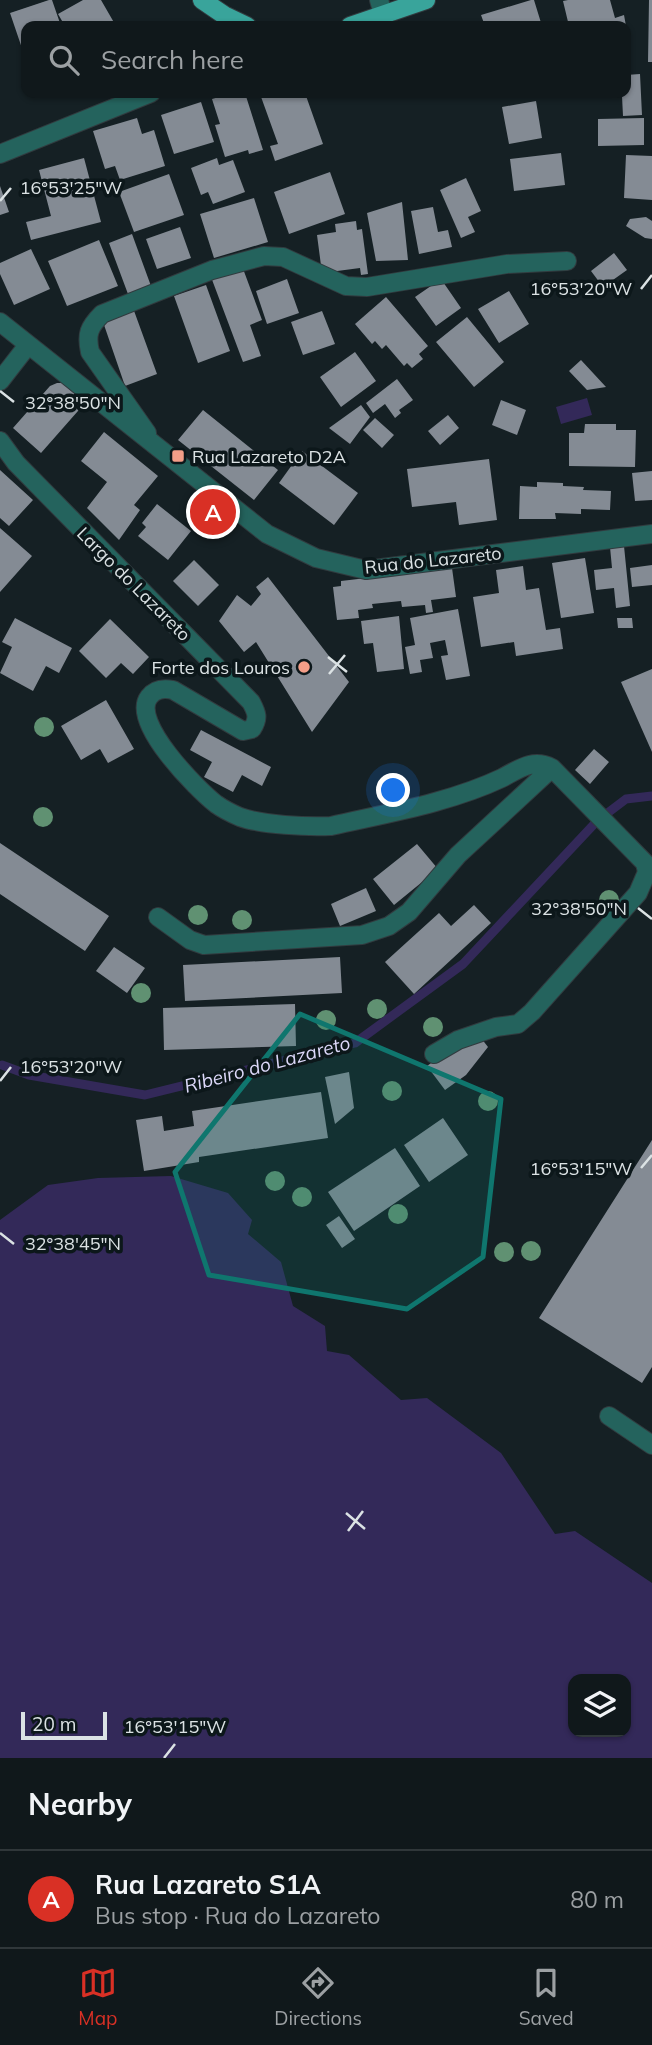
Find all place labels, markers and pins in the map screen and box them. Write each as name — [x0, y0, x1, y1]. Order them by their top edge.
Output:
place label: Rua Lazareto D2A — [192, 445, 346, 468]
marker: Rua Lazareto D2A — [170, 448, 186, 464]
pin: A — [190, 486, 236, 538]
place label: Forte dos Louros — [152, 656, 290, 679]
marker: Forte dos Louros — [296, 659, 312, 675]

